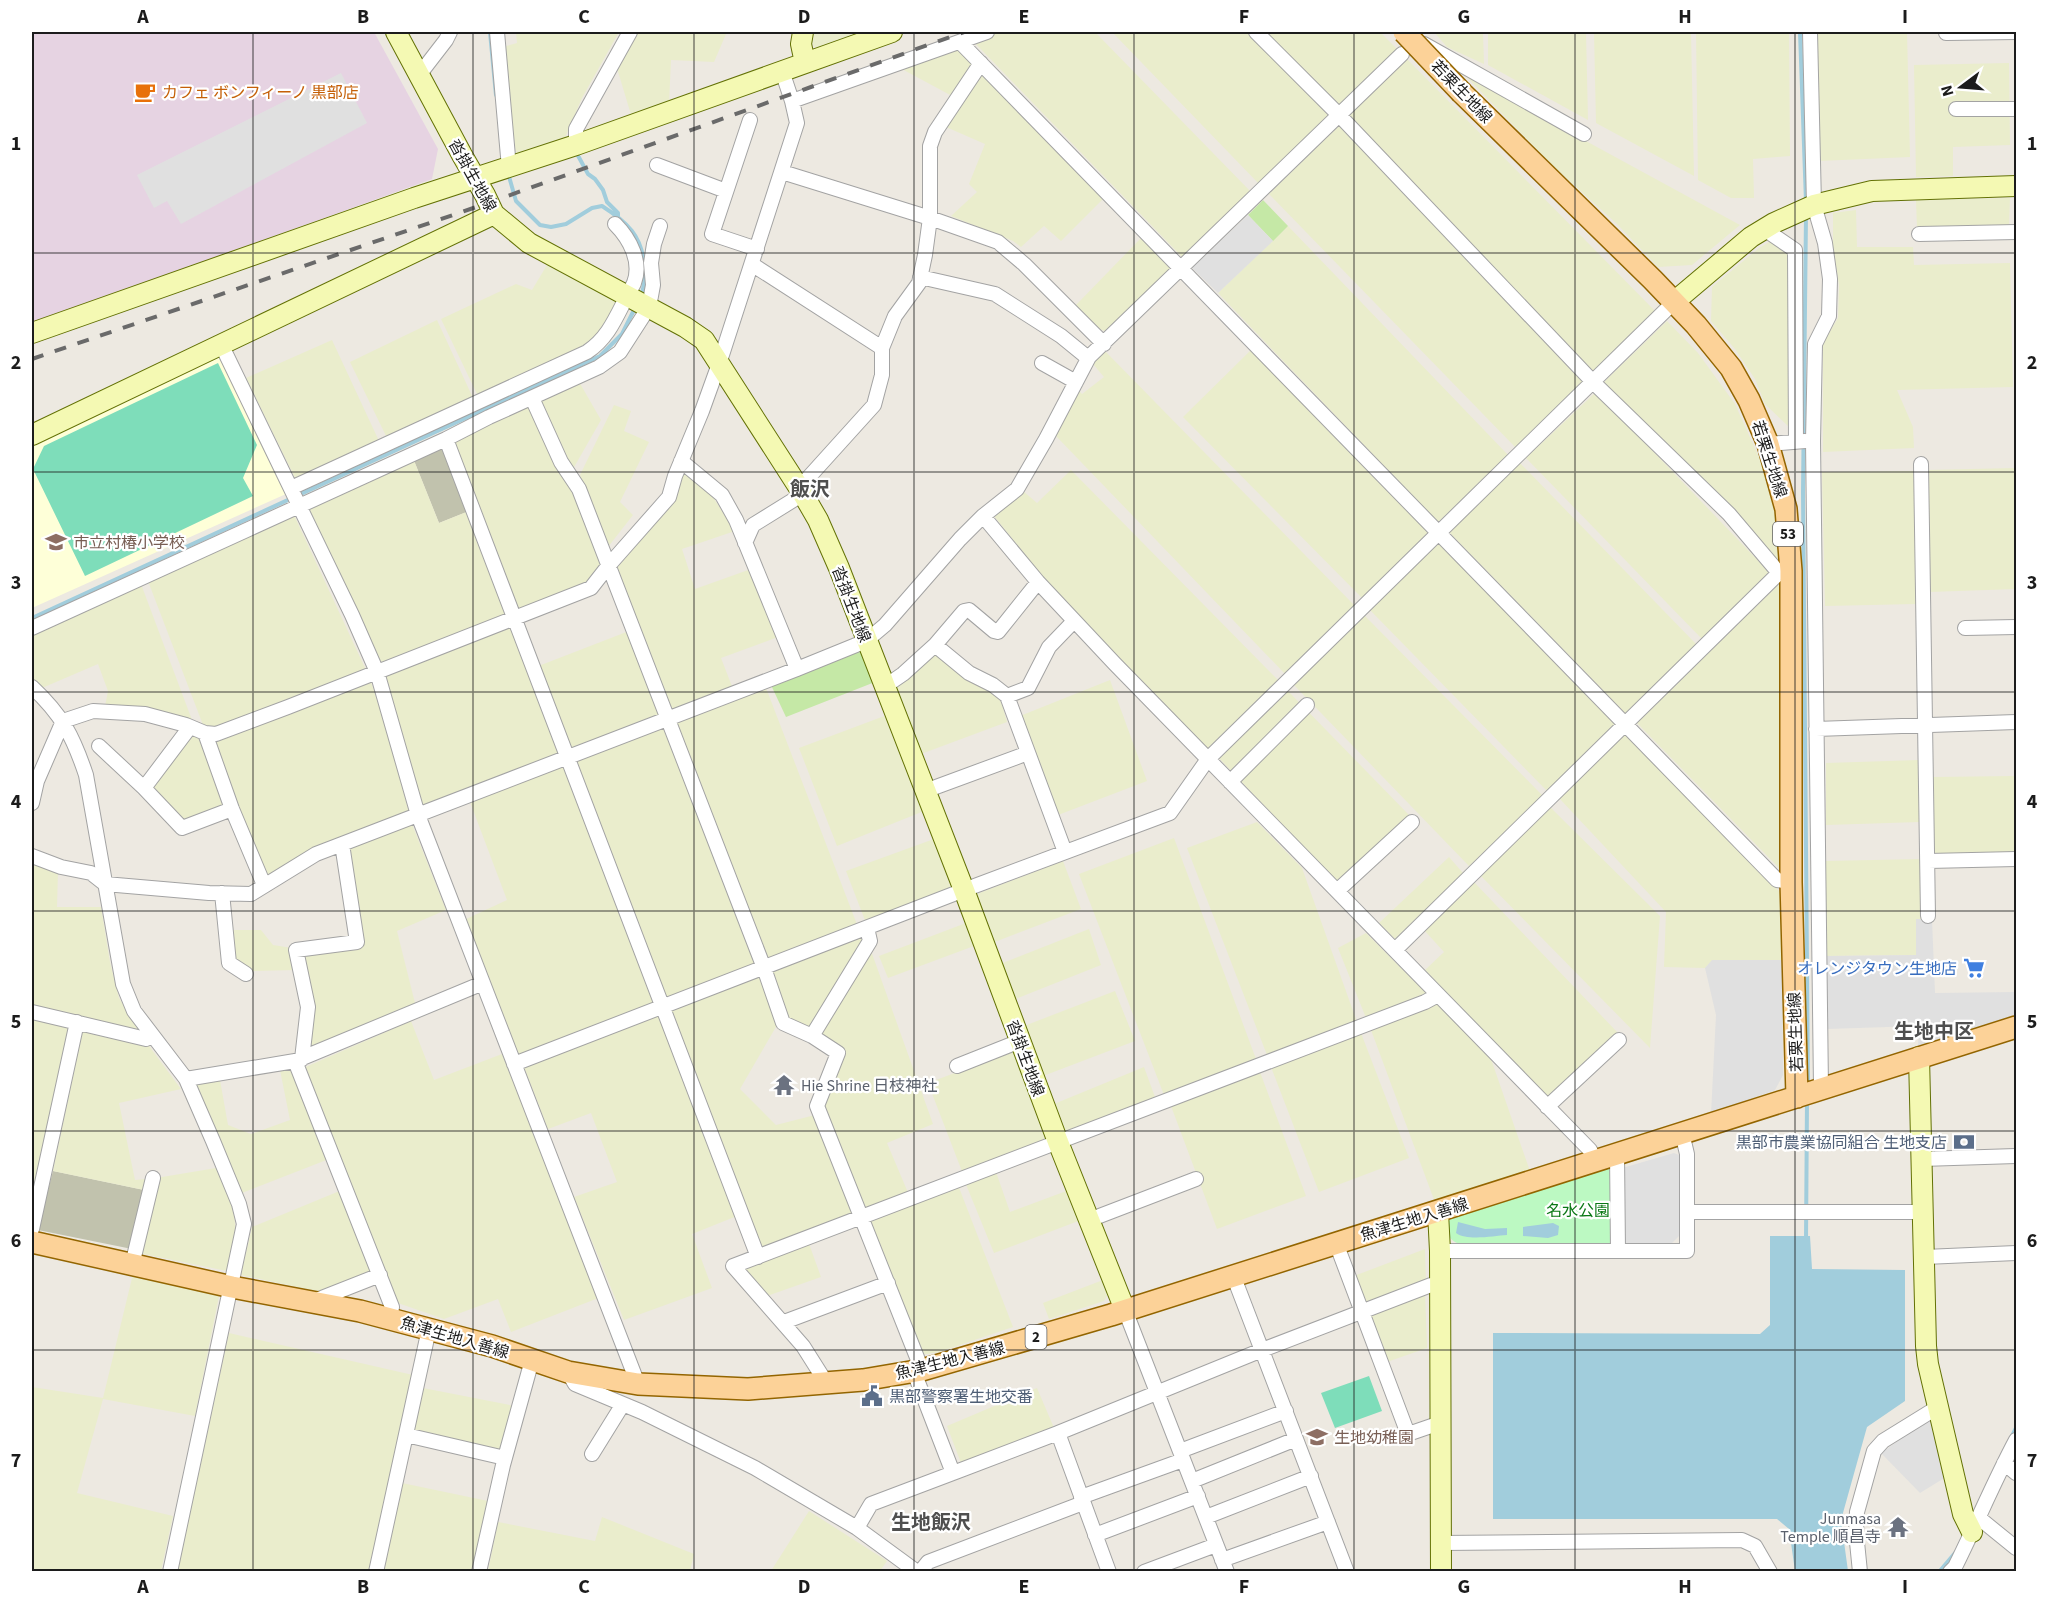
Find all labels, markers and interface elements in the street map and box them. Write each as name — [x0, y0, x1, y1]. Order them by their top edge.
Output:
text: A — [136, 3, 149, 31]
text: B — [357, 3, 369, 31]
text: C — [578, 3, 590, 31]
text: D — [798, 3, 810, 31]
text: E — [1019, 3, 1029, 31]
text: F — [1239, 3, 1249, 31]
text: G — [1458, 3, 1470, 31]
text: H — [1678, 3, 1692, 31]
text: I — [1902, 3, 1908, 31]
street label: 若栗生地線 — [1426, 55, 1497, 128]
north arrow — [1931, 57, 1991, 117]
cafe icon: カフェ ボンフィーノ 黒部店 — [133, 80, 157, 104]
place label: カフェ ボンフィーノ 黒部店 — [162, 82, 359, 104]
text: N — [1936, 83, 1960, 99]
text: 1 — [11, 130, 21, 158]
text: 1 — [2027, 130, 2037, 158]
street label: 沓掛生地線 — [443, 135, 501, 216]
text: 2 — [11, 349, 21, 377]
text: 2 — [2027, 349, 2037, 377]
street label: 若栗生地線 — [1746, 418, 1792, 501]
district label: 飯沢 — [790, 476, 830, 504]
road number: 53 — [1773, 522, 1803, 546]
school or university icon: 市立村椿小学校 — [44, 530, 68, 554]
place label: 市立村椿小学校 — [73, 532, 185, 554]
street label: 沓掛生地線 — [826, 563, 876, 646]
text: 3 — [11, 569, 21, 597]
text: 3 — [2027, 569, 2037, 597]
text: 4 — [11, 788, 22, 816]
text: 4 — [2027, 788, 2038, 816]
supermarket icon: オレンジタウン生地店 — [1962, 956, 1986, 980]
place label: オレンジタウン生地店 — [1797, 958, 1957, 980]
street label: 若栗生地線 — [1784, 992, 1808, 1072]
text: 5 — [11, 1008, 21, 1036]
text: 5 — [2027, 1008, 2037, 1036]
street label: 沓掛生地線 — [1001, 1017, 1049, 1100]
district label: 生地中区 — [1894, 1018, 1974, 1046]
temple icon: Hie Shrine 日枝神社 — [772, 1073, 796, 1097]
place label: Hie Shrine 日枝神社 — [801, 1075, 937, 1097]
bank icon: 黒部市農業協同組合 生地支店 — [1952, 1130, 1976, 1154]
place label: 黒部市農業協同組合 生地支店 — [1736, 1132, 1947, 1154]
street label: 魚津生地入善線 — [1358, 1193, 1471, 1247]
park label: 名水公園 — [1546, 1200, 1610, 1222]
text: 6 — [11, 1227, 21, 1255]
text: 6 — [2027, 1227, 2037, 1255]
street label: 魚津生地入善線 — [398, 1312, 512, 1364]
road number: 2 — [1026, 1325, 1046, 1349]
street label: 魚津生地入善線 — [893, 1337, 1007, 1385]
public building icon: 黒部警察署生地交番 — [860, 1384, 884, 1408]
place label: 黒部警察署生地交番 — [889, 1386, 1033, 1408]
school or university icon: 生地幼稚園 — [1305, 1425, 1329, 1449]
place label: 生地幼稚園 — [1334, 1427, 1414, 1449]
text: 7 — [11, 1447, 21, 1475]
text: 7 — [2027, 1447, 2037, 1475]
place label: Junmasa Temple 順昌寺 — [1780, 1508, 1881, 1548]
district label: 生地飯沢 — [891, 1509, 971, 1537]
temple icon: Junmasa Temple 順昌寺 — [1886, 1515, 1910, 1539]
text: A — [136, 1573, 149, 1601]
text: B — [357, 1573, 369, 1601]
text: C — [578, 1573, 590, 1601]
text: D — [798, 1573, 810, 1601]
text: E — [1019, 1573, 1029, 1601]
text: F — [1239, 1573, 1249, 1601]
text: G — [1458, 1573, 1470, 1601]
text: H — [1678, 1573, 1692, 1601]
text: I — [1902, 1573, 1908, 1601]

